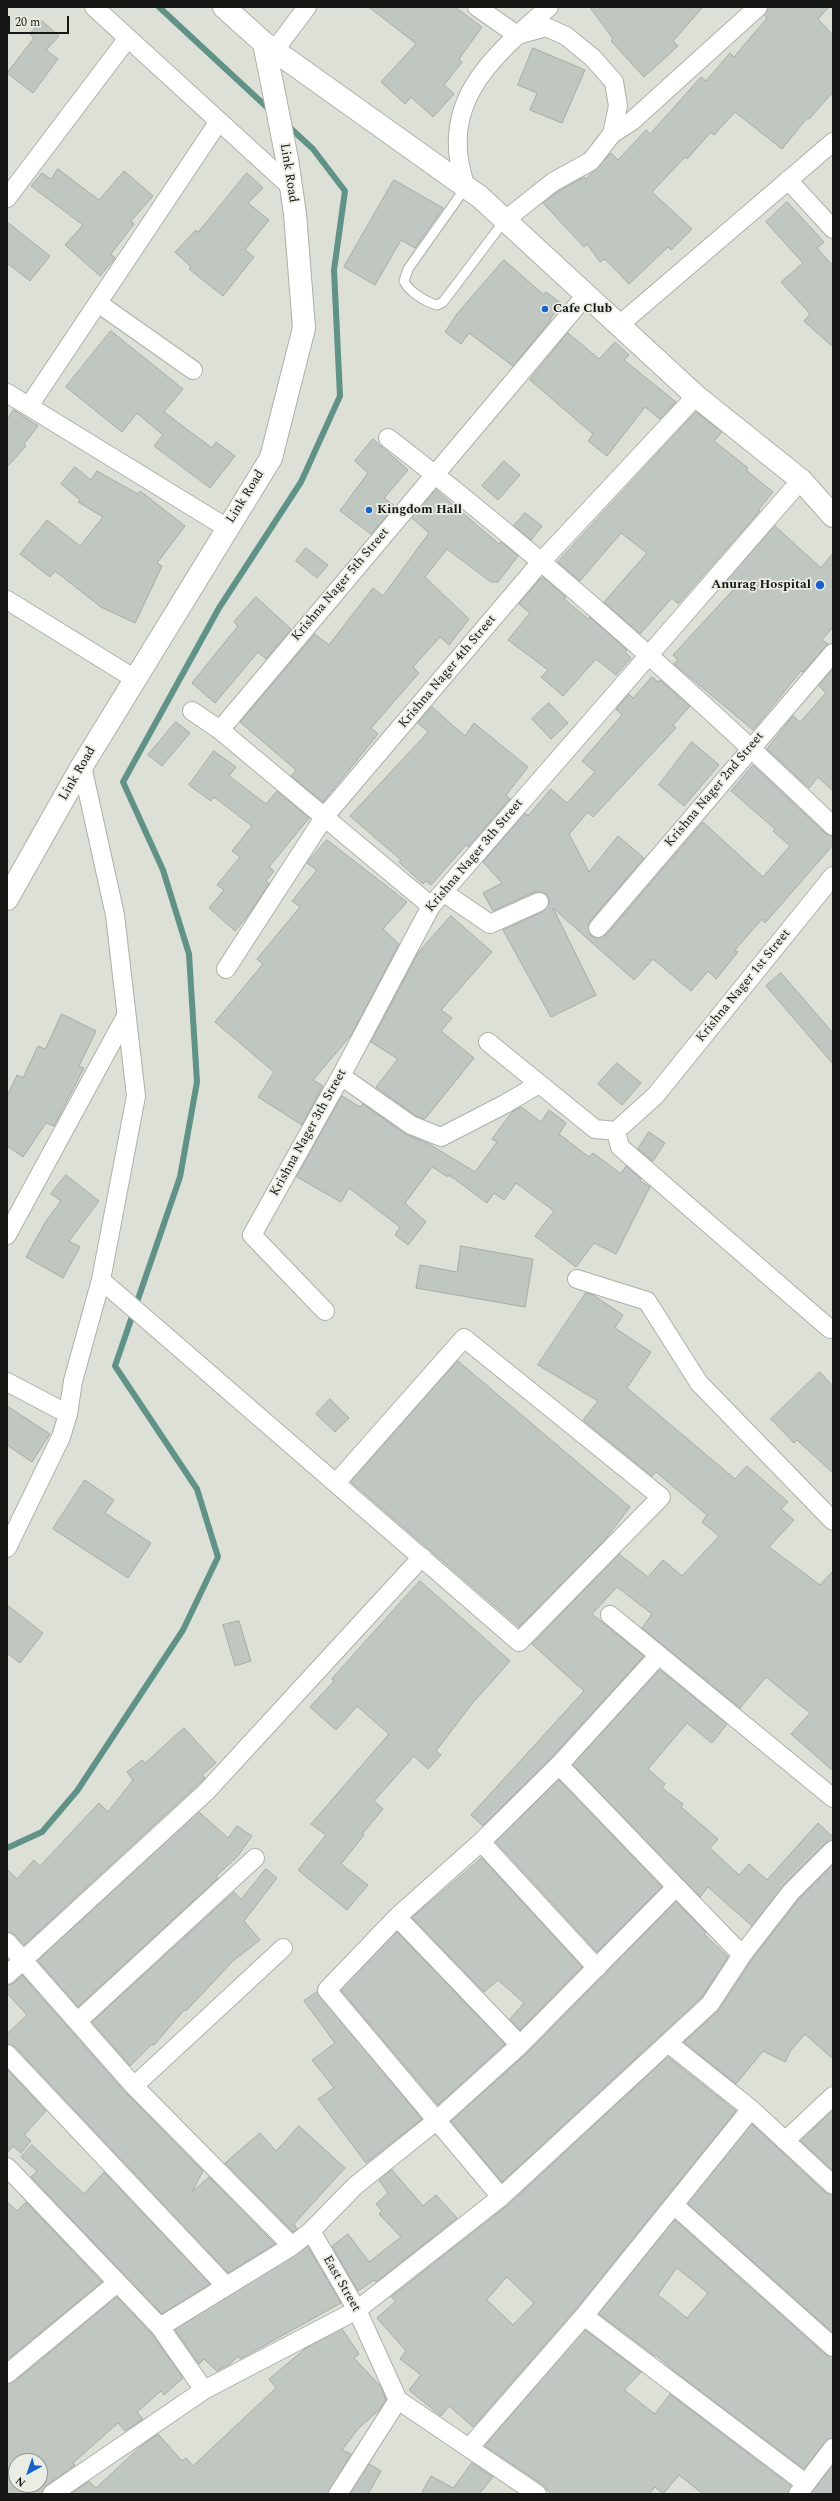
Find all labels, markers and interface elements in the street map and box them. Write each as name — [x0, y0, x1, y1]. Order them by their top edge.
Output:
scale bar — [10, 8, 71, 34]
text: 20 m — [15, 13, 40, 32]
street label: Link Road — [276, 142, 300, 204]
place label: Cafe Club — [553, 301, 612, 317]
marker: Cafe Club — [540, 304, 550, 314]
street label: Link Road — [224, 468, 268, 526]
place label: Kingdom Hall — [377, 502, 462, 518]
marker: Kingdom Hall — [364, 505, 374, 515]
street label: Krishna Nager 5th Street — [289, 525, 393, 645]
place label: Anurag Hospital — [711, 577, 811, 593]
marker: Anurag Hospital — [814, 579, 826, 591]
street label: Krishna Nager 4th Street — [396, 612, 500, 732]
street label: Krishna Nager 2nd Street — [662, 729, 768, 851]
street label: Link Road — [56, 744, 100, 804]
street label: Krishna Nager 3th Street — [423, 796, 527, 916]
street label: Krishna Nager 1st Street — [694, 926, 794, 1046]
street label: Krishna Nager 3th Street — [267, 1067, 351, 1199]
street label: East Street — [319, 2253, 363, 2315]
north arrow — [8, 2453, 48, 2493]
text: N — [12, 2472, 30, 2491]

